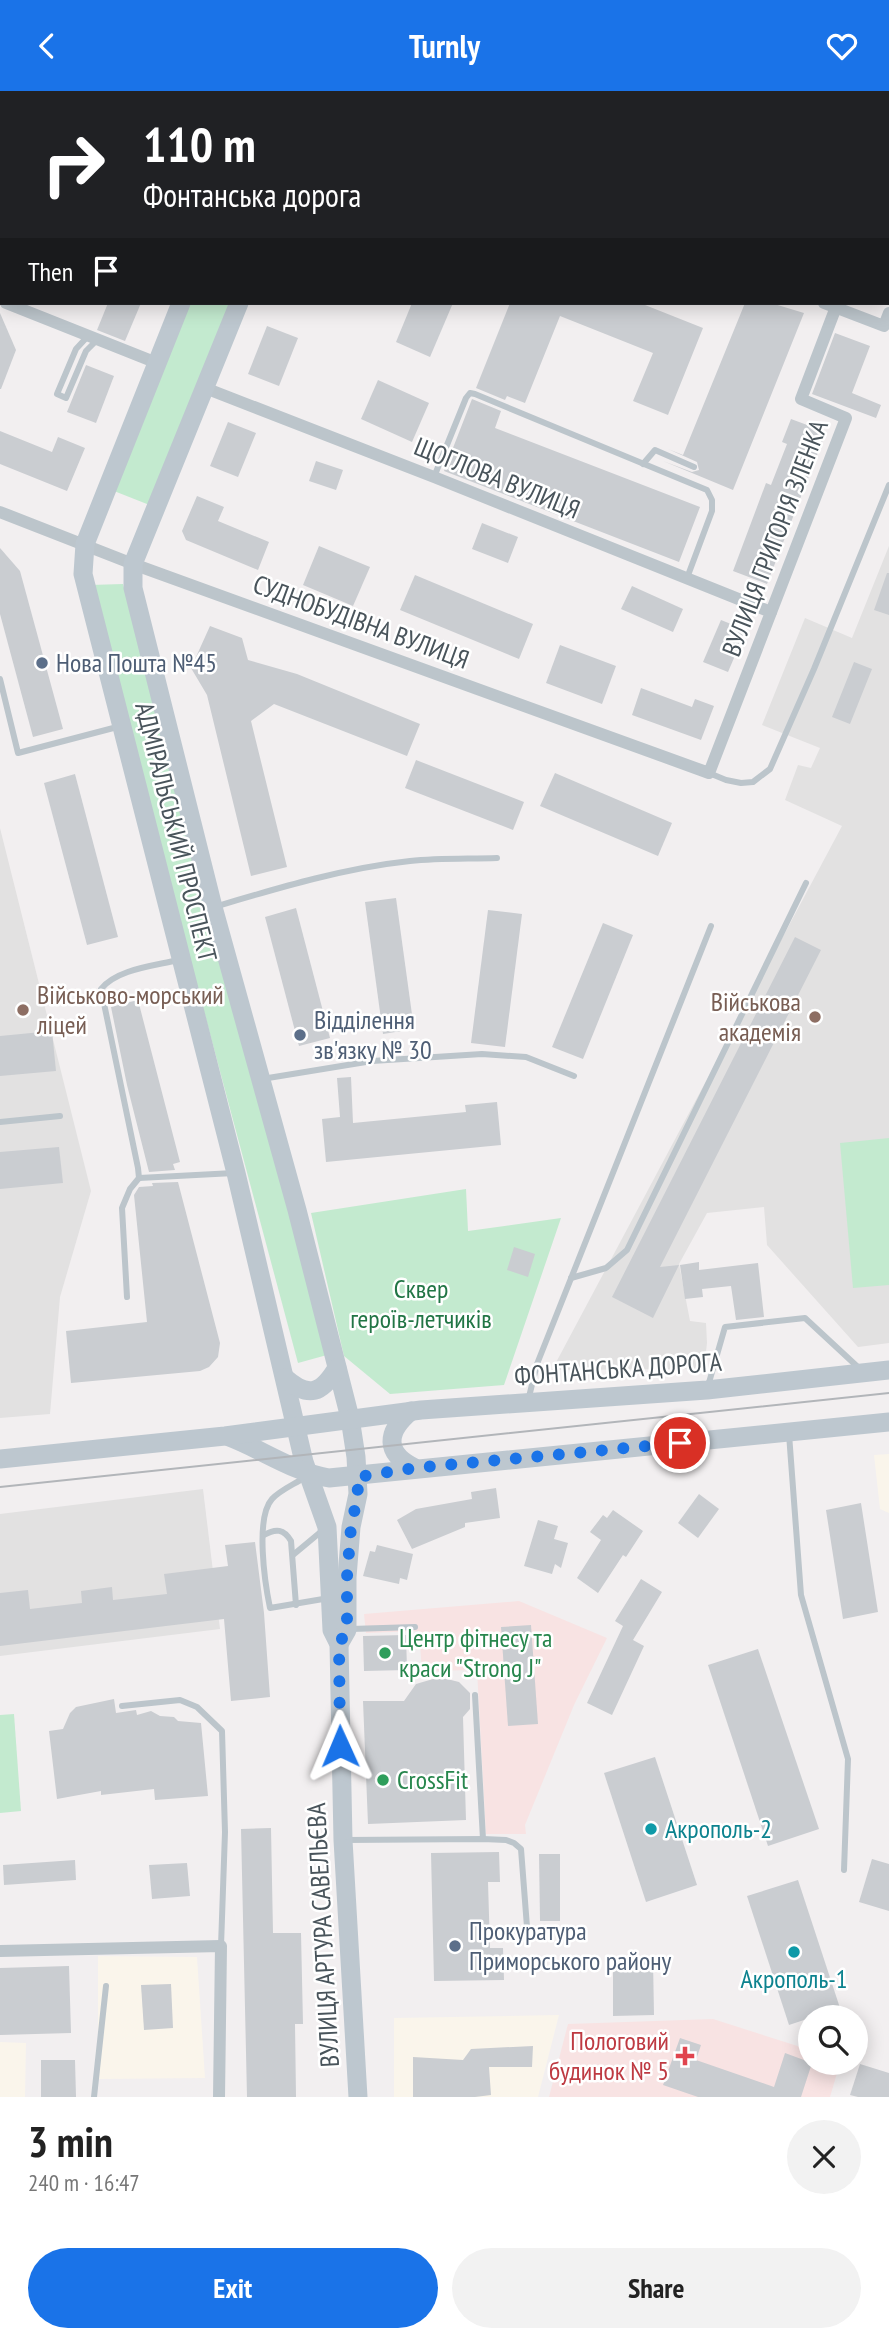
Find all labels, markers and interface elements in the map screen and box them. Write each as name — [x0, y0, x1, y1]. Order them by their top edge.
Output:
text: Turnly — [409, 25, 480, 67]
icon: back — [28, 27, 66, 65]
icon: heart — [823, 27, 861, 65]
text: 110 m — [143, 112, 256, 176]
icon: right — [28, 119, 119, 210]
text: Фонтанська дорога — [143, 174, 361, 216]
icon: arrive — [87, 252, 125, 290]
text: Then — [28, 255, 73, 288]
street label: ВУЛИЦЯ ГРИГОРІЯ ЗЛЕНКА — [714, 414, 835, 661]
street label: ЩОГЛОВА ВУЛИЦЯ — [410, 429, 585, 526]
street label: СУДНОБУДІВНА ВУЛИЦЯ — [249, 567, 474, 676]
place label: Нова Пошта №45 — [56, 646, 217, 679]
marker: Нова Пошта №45 — [34, 655, 50, 671]
street label: АДМІРАЛЬСЬКИЙ ПРОСПЕКТ — [128, 699, 225, 965]
place label: Військово-морський ліцей — [36, 978, 224, 1041]
place label: Військова академія — [711, 985, 801, 1048]
marker: Військово-морський ліцей — [15, 1002, 31, 1018]
place label: Відділення зв'язку № 30 — [314, 1003, 432, 1066]
marker: Військова академія — [807, 1009, 823, 1025]
marker: Відділення зв'язку № 30 — [292, 1027, 308, 1043]
park label: Сквер героїв-летчиків — [350, 1272, 492, 1335]
street label: ФОНТАНСЬКА ДОРОГА — [513, 1345, 723, 1392]
pin — [650, 1413, 710, 1473]
icon: arrive — [661, 1424, 699, 1462]
place label: Центр фітнесу та краси "Strong J" — [399, 1621, 552, 1684]
marker: Центр фітнесу та краси "Strong J" — [377, 1645, 393, 1661]
position arrow — [303, 1709, 377, 1783]
place label: CrossFit — [397, 1763, 468, 1796]
marker: CrossFit — [375, 1772, 391, 1788]
street label: ВУЛИЦЯ АРТУРА САВЕЛЬЄВА — [299, 1801, 346, 2068]
place label: Акрополь-2 — [665, 1812, 772, 1845]
marker: Акрополь-2 — [643, 1821, 659, 1837]
place label: Прокуратура Приморського району — [469, 1914, 671, 1977]
marker: Прокуратура Приморського району — [447, 1938, 463, 1954]
marker: Акрополь-1 — [786, 1944, 802, 1960]
place label: Акрополь-1 — [741, 1962, 847, 1995]
map controls — [798, 2005, 868, 2075]
button: search — [798, 2005, 868, 2075]
place label: Пологовий будинок № 5 — [549, 2024, 669, 2087]
marker: Пологовий будинок № 5 — [675, 2046, 695, 2066]
text: 3 min — [28, 2114, 113, 2169]
button: close — [787, 2120, 861, 2194]
text: 240 m · 16:47 — [28, 2168, 140, 2197]
button: Exit — [28, 2248, 438, 2328]
button: Share — [452, 2248, 861, 2328]

